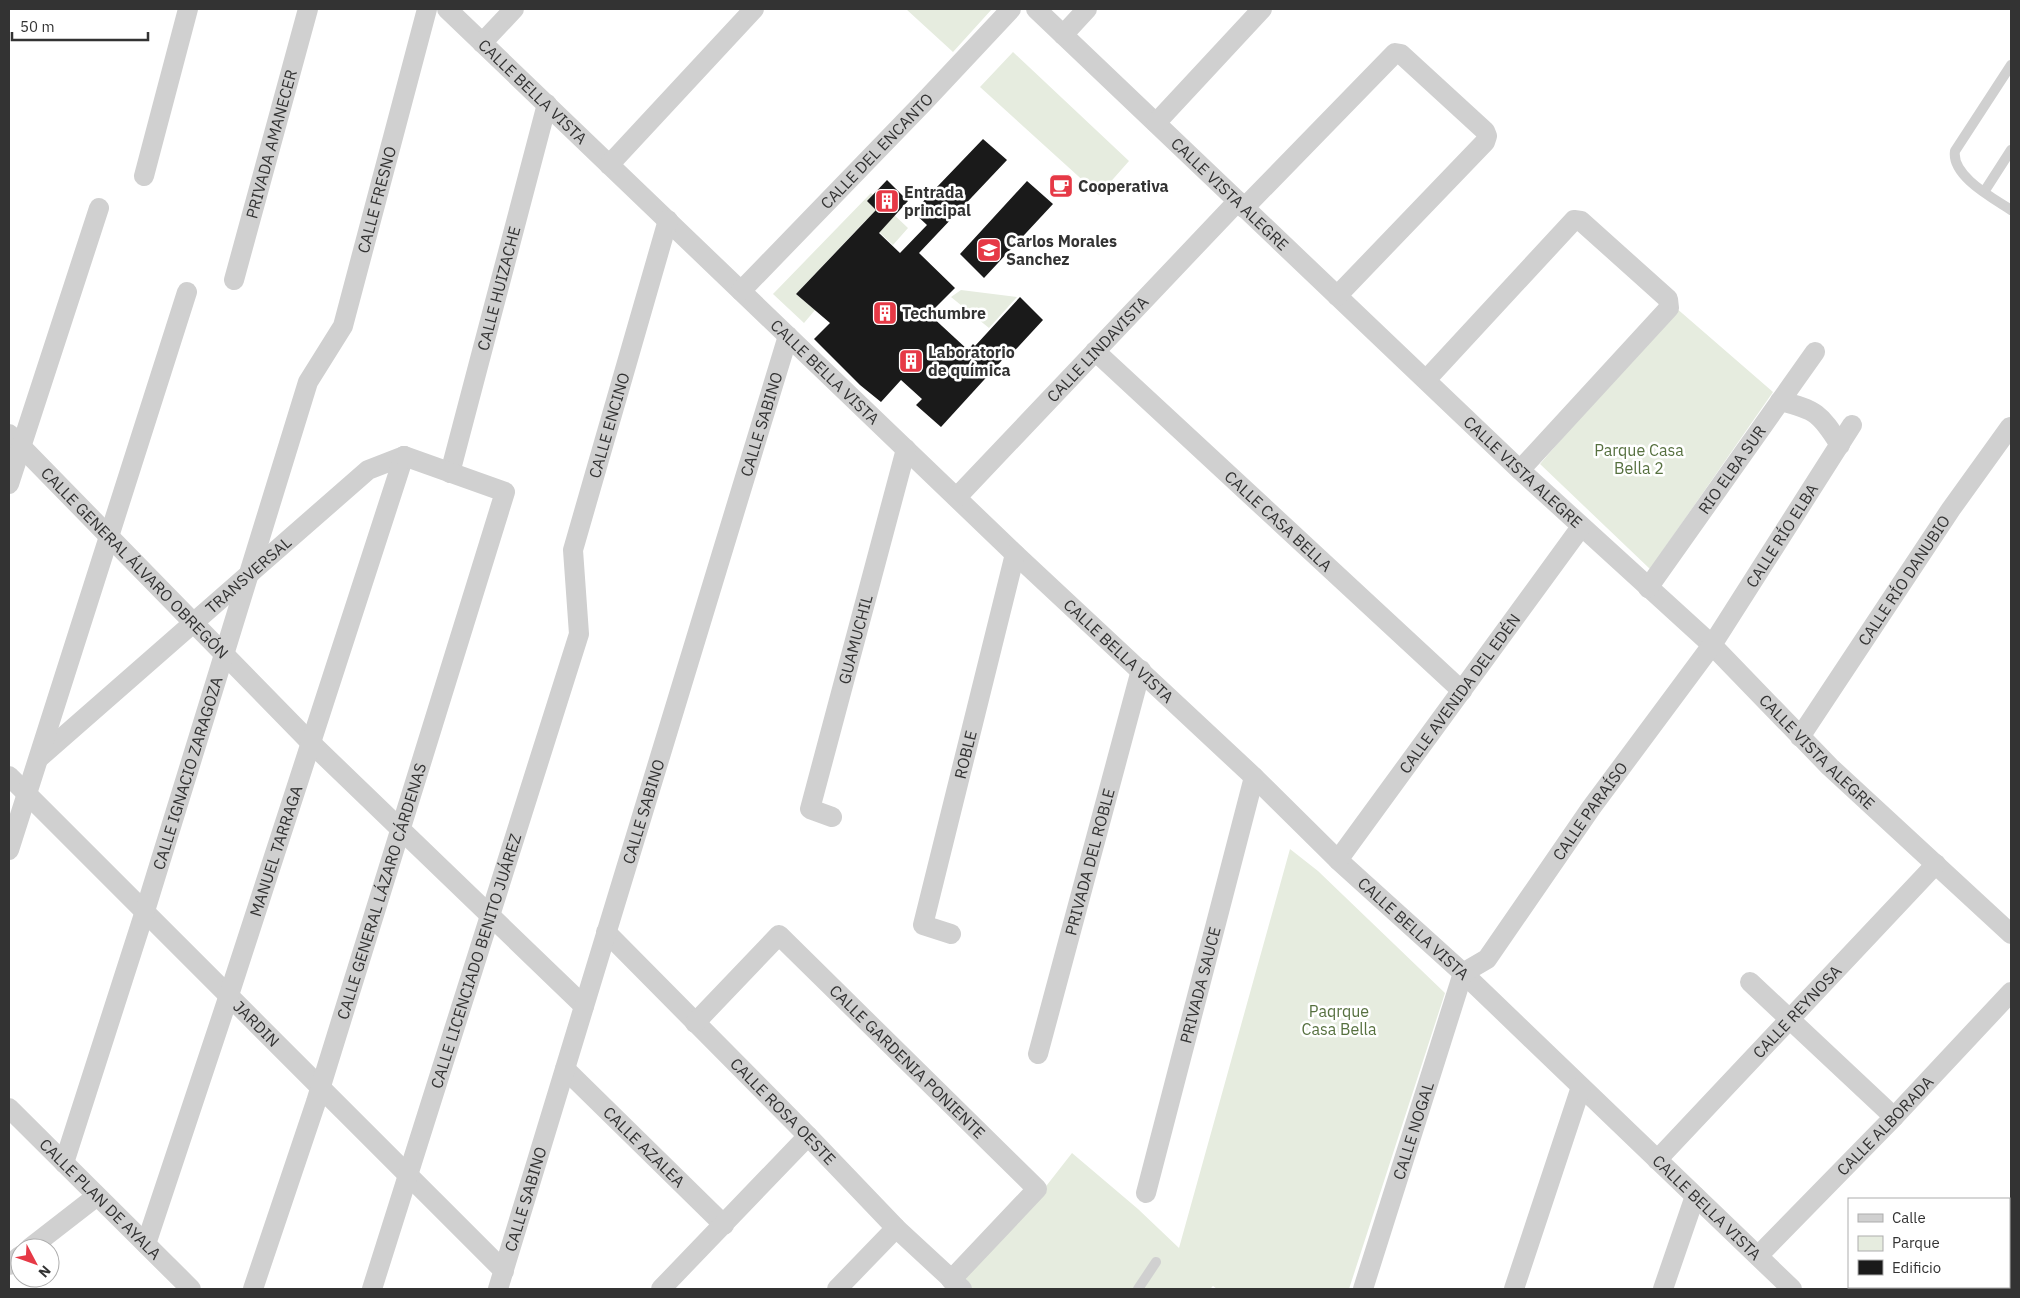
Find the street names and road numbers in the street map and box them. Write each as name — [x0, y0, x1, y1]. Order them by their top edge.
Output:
street label: CALLE BELLA VISTA — [474, 35, 591, 148]
street label: PRIVADA AMANECER — [241, 67, 301, 221]
street label: CALLE DEL ENCANTO — [816, 89, 937, 213]
street label: CALLE VISTA ALEGRE — [1167, 133, 1293, 255]
street label: CALLE FRESNO — [353, 144, 400, 255]
street label: CALLE HUIZACHE — [473, 224, 524, 353]
street label: CALLE LINDAVISTA — [1042, 292, 1153, 406]
street label: CALLE BELLA VISTA — [767, 315, 884, 429]
street label: CALLE SABINO — [736, 369, 787, 479]
street label: CALLE ENCINO — [584, 370, 634, 480]
street label: CALLE VISTA ALEGRE — [1460, 412, 1587, 532]
street label: RIO ELBA SUR — [1694, 421, 1770, 518]
street label: CALLE GENERAL ÁLVARO OBREGÓN — [37, 463, 233, 663]
street label: CALLE CASA BELLA — [1220, 466, 1336, 576]
street label: CALLE RÍO ELBA — [1741, 480, 1822, 591]
street label: CALLE RÍO DANUBIO — [1853, 511, 1954, 649]
street label: TRANSVERSAL — [201, 532, 295, 618]
street label: GUAMUCHIL — [834, 593, 877, 686]
street label: CALLE BELLA VISTA — [1060, 595, 1178, 707]
street label: CALLE AVENIDA DEL EDÉN — [1394, 610, 1524, 777]
street label: CALLE IGNACIO ZARAGOZA — [148, 674, 227, 872]
street label: CALLE VISTA ALEGRE — [1755, 690, 1879, 813]
street label: ROBLE — [950, 728, 981, 781]
street label: CALLE SABINO — [618, 757, 669, 866]
street label: CALLE PARAÍSO — [1548, 758, 1632, 864]
street label: CALLE GENERAL LÁZARO CÁRDENAS — [332, 760, 430, 1022]
street label: MANUEL TARRAGA — [245, 783, 306, 919]
street label: PRIVADA DEL ROBLE — [1060, 786, 1119, 938]
street label: CALLE LICENCIADO BENITO JUÁREZ — [426, 831, 525, 1091]
street label: CALLE BELLA VISTA — [1354, 873, 1473, 984]
street label: PRIVADA SAUCE — [1175, 924, 1225, 1045]
street label: CALLE REYNOSA — [1748, 961, 1845, 1062]
street label: CALLE GARDENIA PONIENTE — [825, 980, 990, 1143]
street label: JARDIN — [229, 996, 284, 1051]
street label: CALLE ROSA OESTE — [726, 1053, 840, 1169]
street label: CALLE ALBORADA — [1832, 1072, 1937, 1180]
street label: CALLE NOGAL — [1388, 1079, 1438, 1182]
street label: CALLE AZALEA — [599, 1102, 689, 1191]
street label: CALLE PLAN DE AYALA — [35, 1134, 165, 1264]
street label: CALLE SABINO — [500, 1144, 551, 1254]
street label: CALLE BELLA VISTA — [1648, 1151, 1766, 1264]

